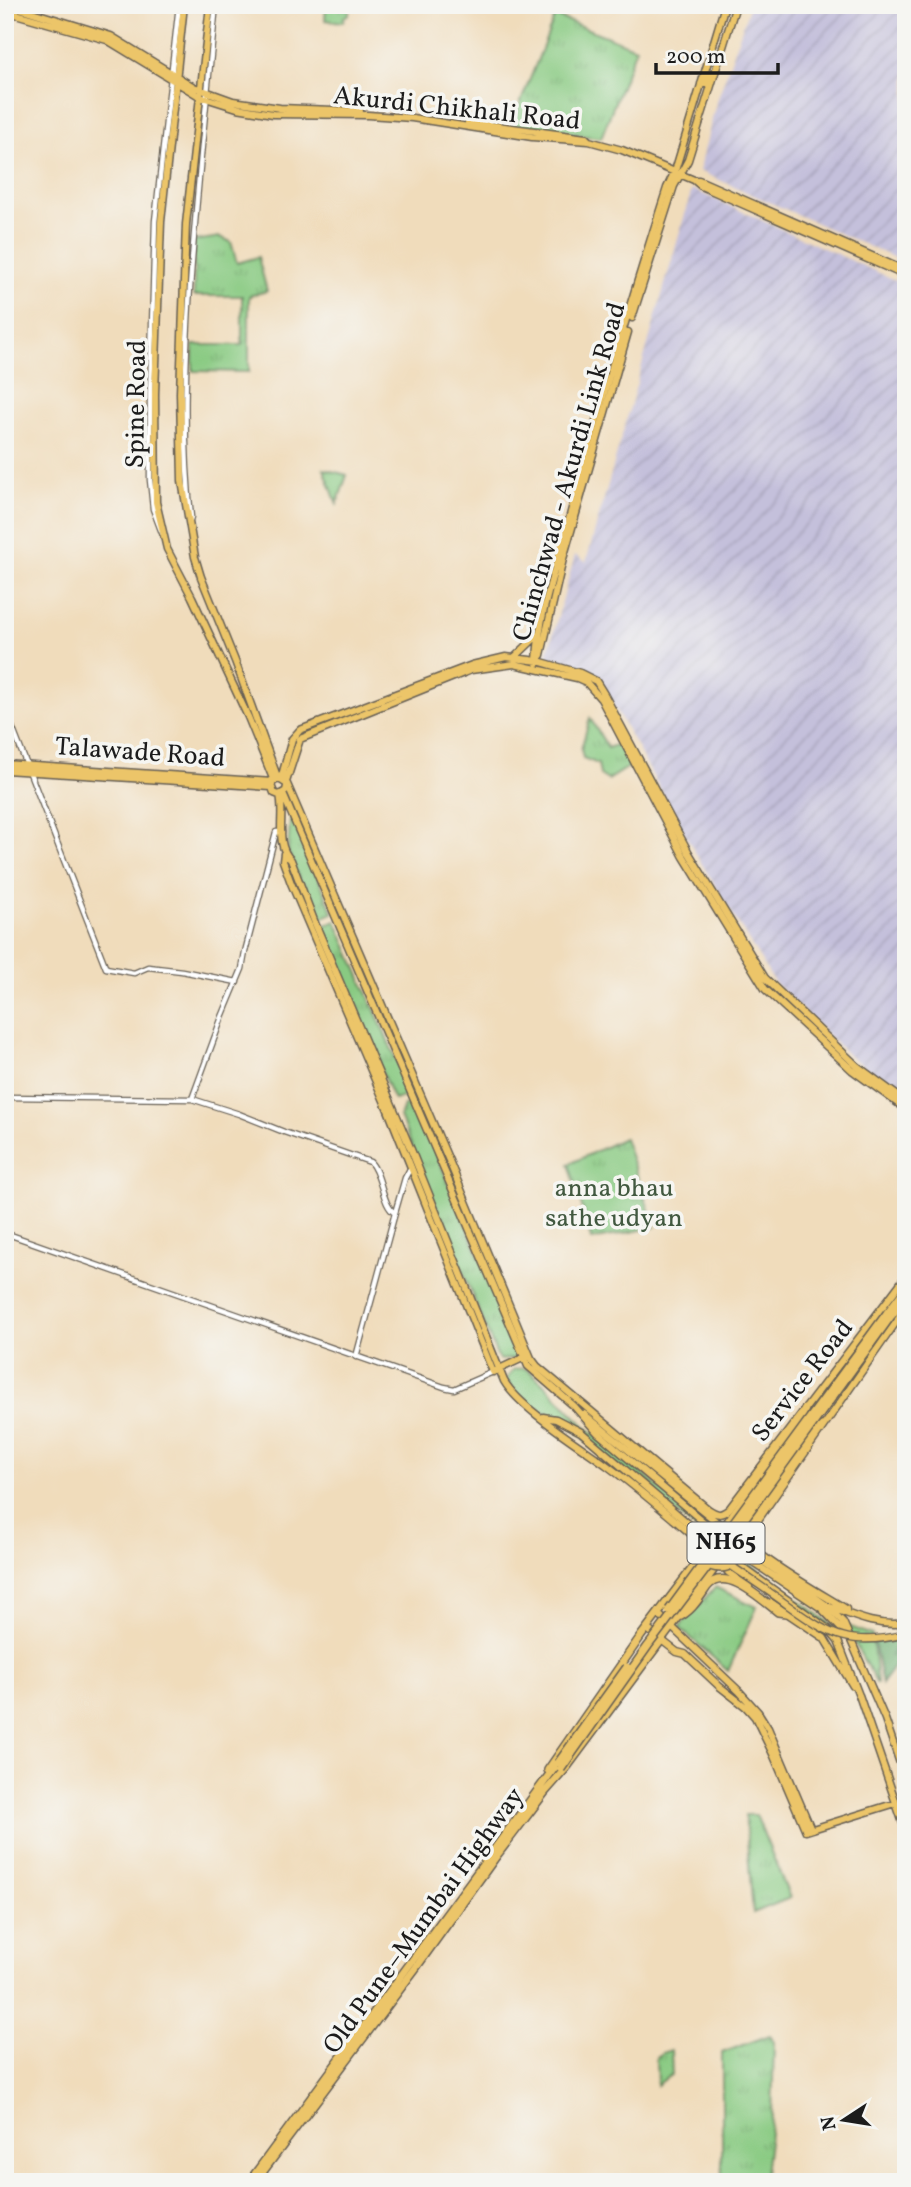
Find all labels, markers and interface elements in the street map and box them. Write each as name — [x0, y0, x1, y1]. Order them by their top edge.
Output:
scale bar — [656, 32, 778, 76]
text: 200 m — [666, 43, 726, 72]
street label: Akurdi Chikhali Road — [332, 78, 582, 140]
street label: Chinchwad - Akurdi Link Road — [504, 298, 636, 646]
street label: Spine Road — [118, 339, 156, 469]
street label: Talawade Road — [54, 729, 226, 777]
park label: anna bhau sathe udyan — [545, 1171, 683, 1237]
street label: Service Road — [744, 1312, 862, 1450]
road number: NH65 — [688, 1522, 764, 1563]
street label: Old Pune–Mumbai Highway — [315, 1780, 533, 2062]
north arrow — [810, 2086, 880, 2156]
text: N — [815, 2113, 843, 2133]

